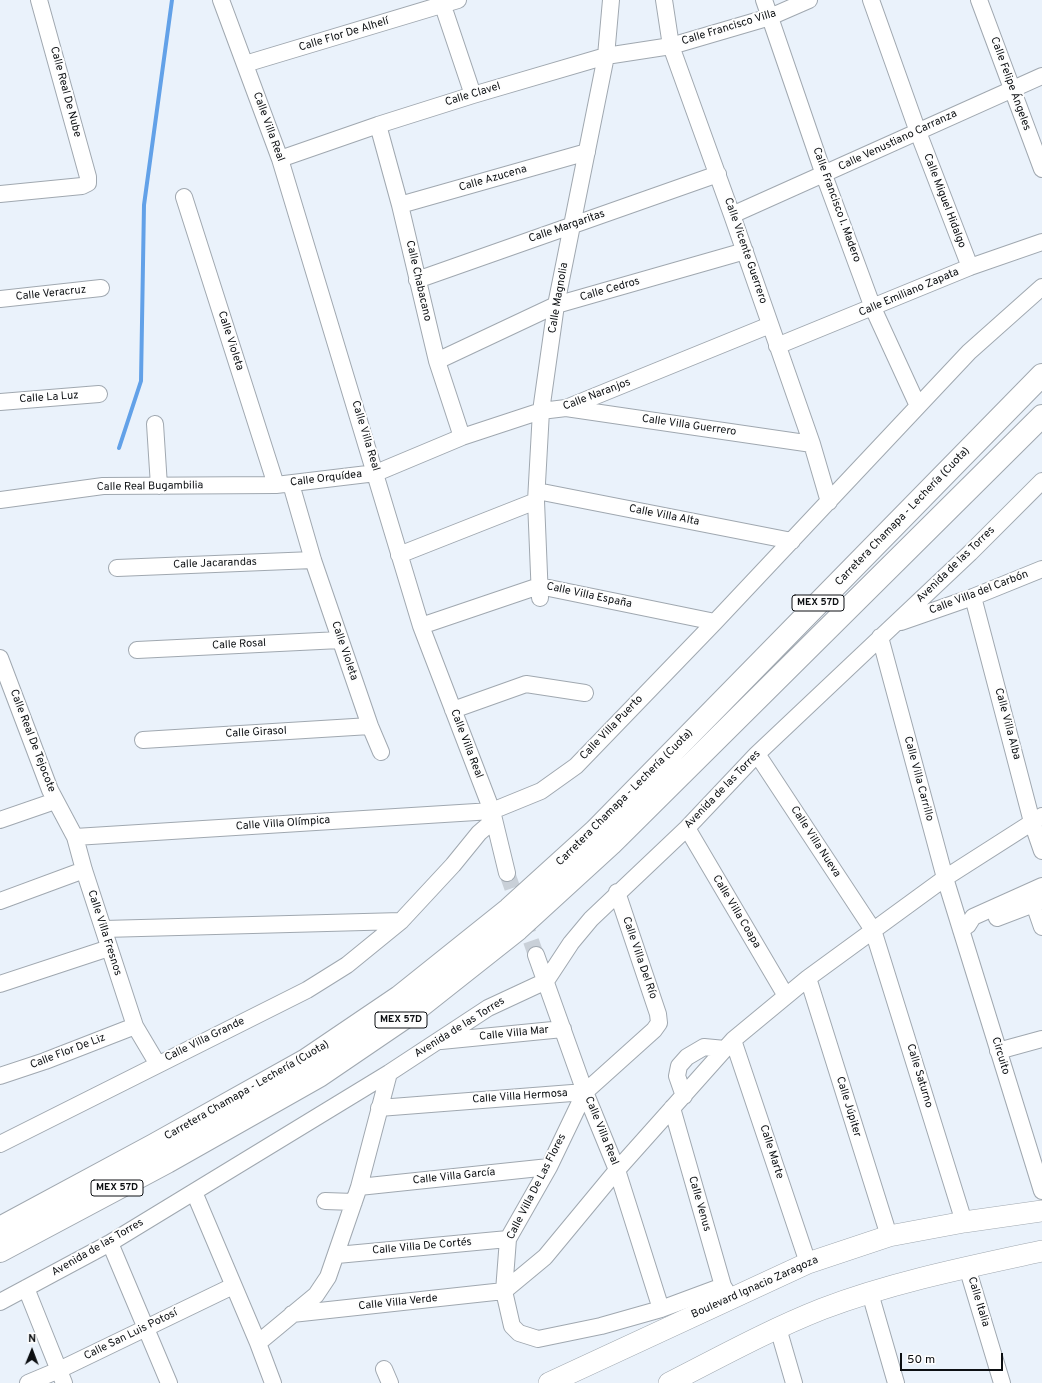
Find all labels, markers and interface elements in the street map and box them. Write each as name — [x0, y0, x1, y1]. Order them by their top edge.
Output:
street label: Calle Francisco Villa — [680, 7, 778, 49]
street label: Calle Flor De Alhelí — [297, 15, 391, 55]
street label: Calle Felipe Ángeles — [987, 35, 1033, 133]
street label: Calle Real De Nube — [47, 45, 83, 139]
street label: Calle Clavel — [444, 80, 502, 110]
street label: Calle Villa Real — [249, 91, 287, 163]
street label: Calle Venustiano Carranza — [837, 108, 959, 174]
street label: Calle Francisco I. Madero — [809, 146, 863, 264]
street label: Calle Miguel Hidalgo — [920, 152, 968, 250]
street label: Calle Azucena — [458, 163, 528, 195]
street label: Calle Vicente Guerrero — [721, 196, 769, 306]
street label: Calle Margaritas — [527, 208, 607, 246]
street label: Calle Chabacano — [402, 239, 434, 323]
street label: Calle Magnolia — [546, 261, 572, 335]
street label: Calle Emiliano Zapata — [857, 266, 961, 320]
street label: Calle Cedros — [578, 275, 642, 305]
street label: Calle Veracruz — [15, 284, 87, 304]
street label: Calle Violeta — [214, 310, 246, 372]
street label: Calle Naranjos — [561, 376, 633, 414]
street label: Calle La Luz — [19, 389, 79, 407]
street label: Calle Villa Real — [348, 399, 382, 473]
street label: Calle Villa Guerrero — [641, 413, 737, 439]
street label: Carretera Chamapa - Lechería (Cuota) — [833, 445, 973, 589]
street label: Calle Orquídea — [289, 468, 363, 490]
street label: Calle Real Bugambilia — [97, 479, 203, 495]
street label: Calle Villa Alta — [628, 503, 700, 529]
street label: Avenida de las Torres — [914, 524, 998, 606]
street label: Calle Jacarandas — [173, 556, 257, 572]
street label: Calle Villa del Carbón — [928, 568, 1030, 618]
street label: Calle Villa España — [545, 580, 633, 612]
road number: MEX 57D — [792, 595, 844, 611]
street label: Calle Violeta — [328, 620, 360, 682]
street label: Calle Rosal — [212, 637, 266, 653]
street label: Calle Villa Alba — [991, 687, 1023, 761]
street label: Calle Real De Tejocote — [6, 688, 58, 794]
street label: Calle Villa Puerto — [578, 693, 646, 763]
street label: Calle Villa Real — [447, 708, 485, 780]
street label: Calle Girasol — [225, 725, 287, 741]
street label: Carretera Chamapa - Lechería (Cuota) — [554, 727, 696, 869]
street label: Calle Villa Carrillo — [900, 735, 936, 823]
street label: Avenida de las Torres — [682, 748, 764, 832]
street label: Calle Villa Nueva — [787, 804, 843, 880]
street label: Calle Villa Olímpica — [235, 814, 331, 834]
street label: Calle Villa Coapa — [709, 873, 763, 951]
street label: Calle Villa Fresnos — [84, 889, 124, 977]
street label: Calle Villa Del Río — [619, 915, 659, 1001]
street label: Avenida de las Torres — [412, 995, 508, 1061]
road number: MEX 57D — [375, 1012, 427, 1028]
street label: Calle Villa Grande — [163, 1015, 247, 1065]
street label: Calle Villa Mar — [479, 1024, 549, 1044]
street label: Calle Flor De Liz — [28, 1032, 108, 1072]
street label: Circuito — [988, 1036, 1012, 1076]
street label: Carretera Chamapa - Lechería (Cuota) — [162, 1038, 332, 1144]
street label: Calle Saturno — [903, 1042, 935, 1110]
street label: Calle Júpiter — [833, 1075, 863, 1139]
street label: Calle Villa Hermosa — [472, 1087, 568, 1107]
street label: Calle Villa Real — [581, 1095, 621, 1167]
street label: Calle Marte — [756, 1123, 786, 1181]
street label: Calle Villa De Las Flores — [505, 1132, 569, 1242]
street label: Calle Villa García — [412, 1166, 496, 1188]
street label: Calle Venus — [685, 1175, 713, 1233]
road number: MEX 57D — [91, 1180, 143, 1196]
street label: Avenida de las Torres — [50, 1216, 146, 1280]
street label: Calle Villa De Cortés — [372, 1236, 472, 1258]
street label: Boulevard Ignacio Zaragoza — [689, 1254, 821, 1322]
street label: Calle Italia — [964, 1275, 992, 1329]
street label: Calle Villa Verde — [358, 1292, 438, 1314]
street label: Calle San Luis Potosí — [82, 1307, 180, 1363]
north arrow — [12, 1331, 52, 1371]
text: N — [28, 1332, 36, 1346]
scale bar — [902, 1345, 1005, 1371]
text: 50 m — [907, 1352, 935, 1368]

